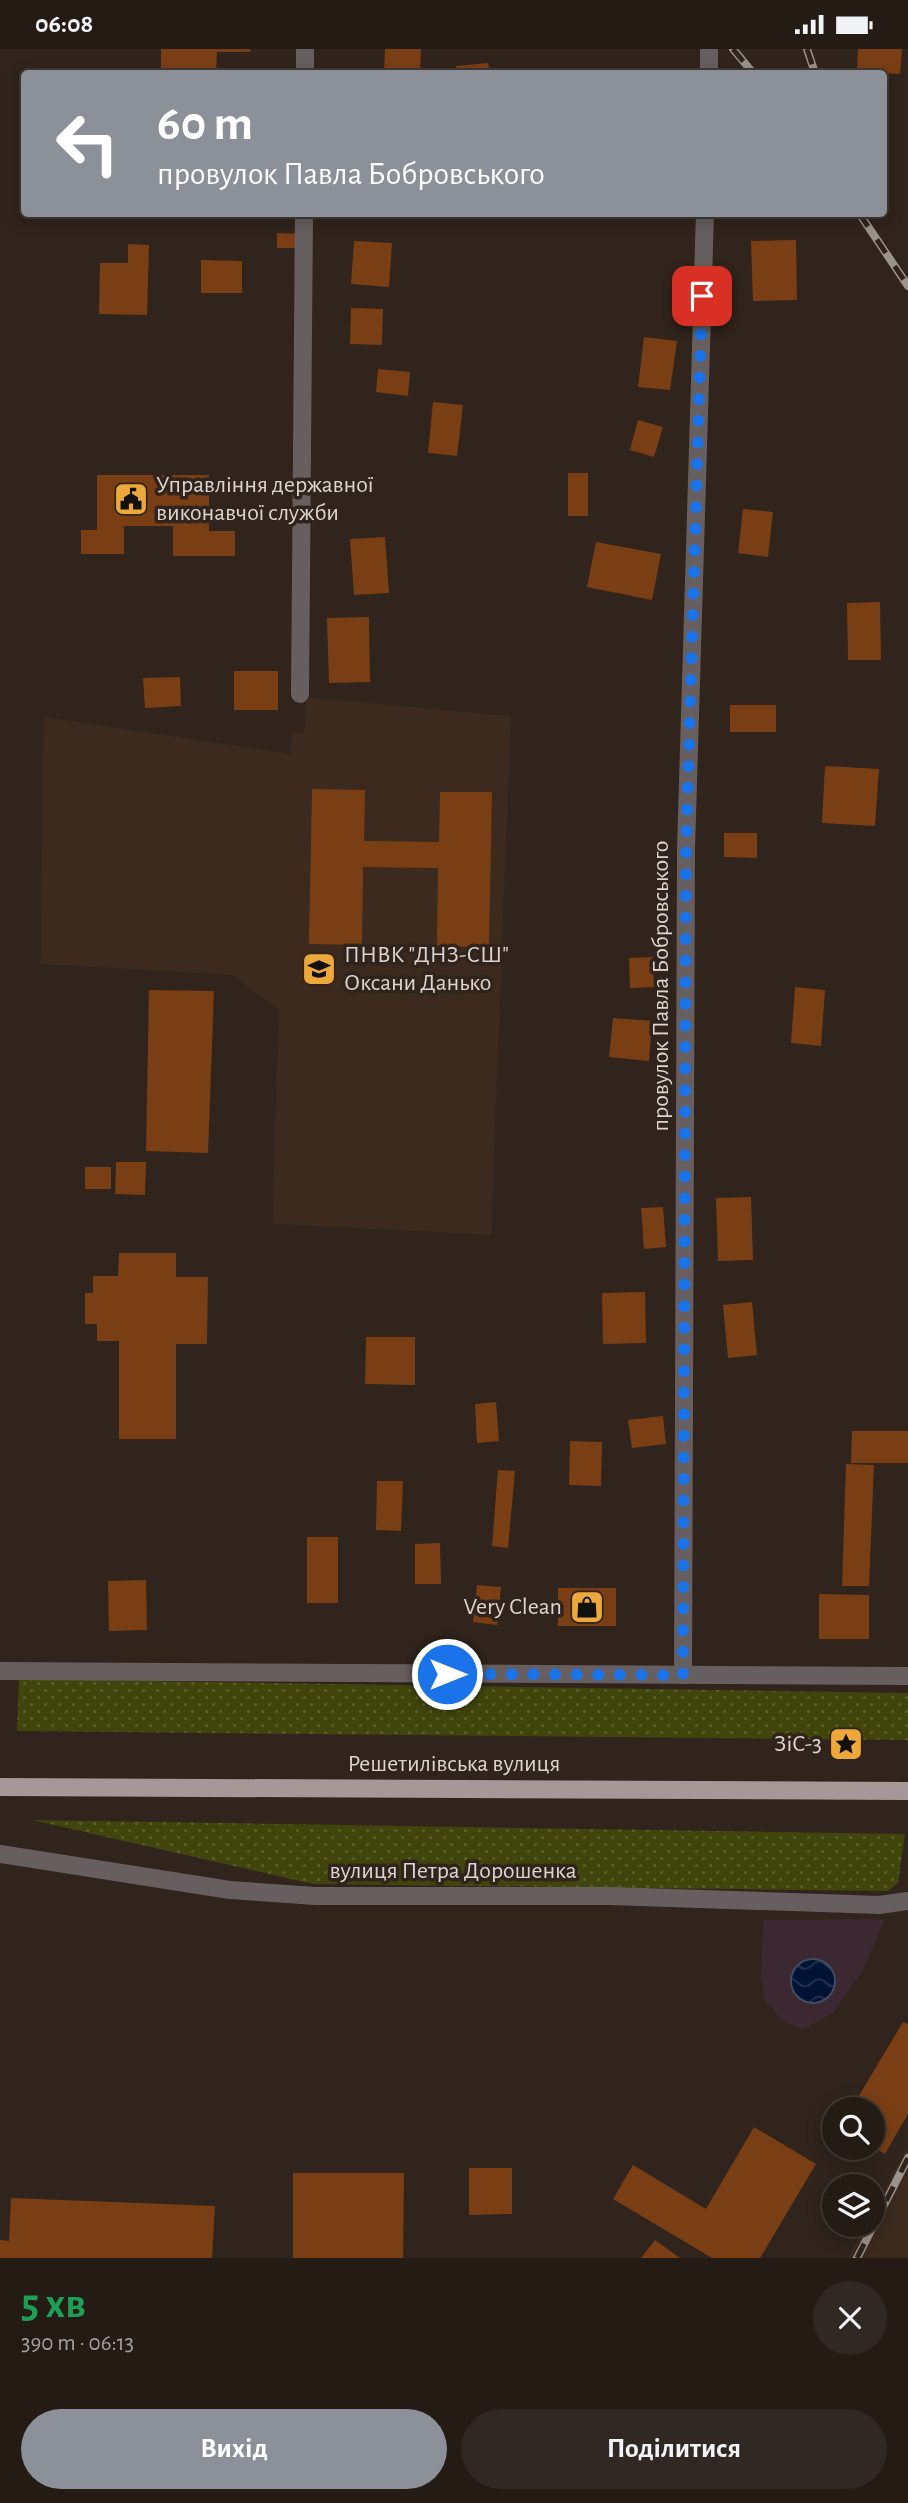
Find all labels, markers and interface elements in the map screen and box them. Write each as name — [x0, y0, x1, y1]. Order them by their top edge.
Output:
text: 06:08 — [35, 11, 93, 37]
icon: left — [42, 98, 133, 189]
text: 60 m — [157, 100, 253, 149]
text: провулок Павла Бобровського — [157, 158, 545, 190]
pin — [672, 266, 732, 326]
icon: arrive — [683, 277, 721, 315]
place label: Управління державної виконавчої служби — [156, 473, 374, 525]
public building icon: Управління державної виконавчої служби — [112, 480, 150, 518]
street label: провулок Павла Бобровського — [649, 841, 673, 1131]
place label: ПНВК "ДНЗ-СШ" Оксани Данько — [344, 943, 509, 995]
school or university icon: ПНВК "ДНЗ-СШ" Оксани Данько — [300, 950, 338, 988]
shop icon: Very Clean — [568, 1588, 606, 1626]
place label: Very Clean — [464, 1595, 562, 1619]
position arrow — [410, 1637, 484, 1711]
place icon: ЗіС-3 — [827, 1725, 865, 1763]
place label: ЗіС-3 — [774, 1732, 822, 1756]
street label: Решетилівська вулиця — [347, 1752, 561, 1776]
street label: вулиця Петра Дорошенка — [329, 1859, 577, 1883]
map controls — [822, 2097, 885, 2237]
button: search — [822, 2097, 885, 2160]
button: layers — [822, 2174, 885, 2237]
button: close — [813, 2281, 887, 2355]
text: 5 хв — [21, 2283, 86, 2325]
text: 390 m · 06:13 — [21, 2332, 134, 2355]
button: Вихід — [21, 2409, 447, 2489]
button: Поділитися — [461, 2409, 887, 2489]

